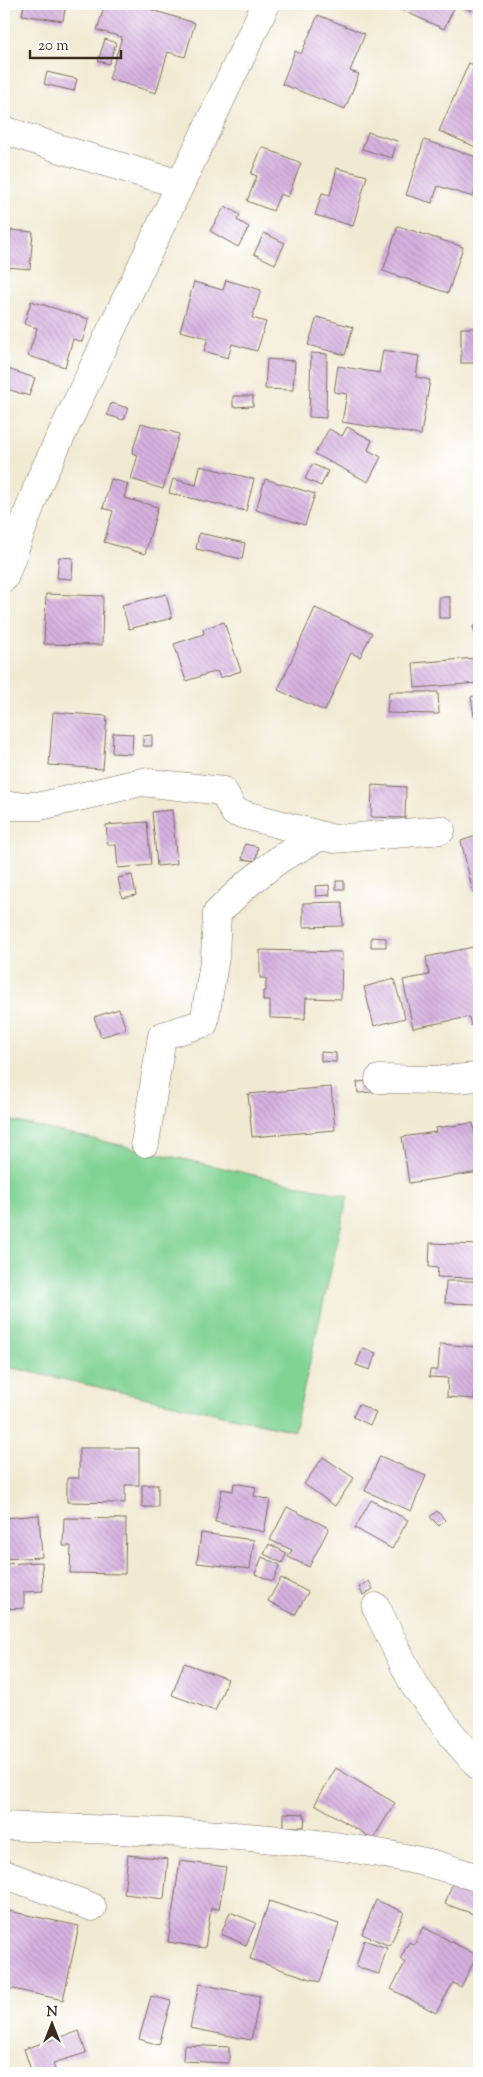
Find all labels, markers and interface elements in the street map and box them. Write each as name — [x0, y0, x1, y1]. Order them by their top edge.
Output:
scale bar — [30, 28, 121, 60]
text: 20 m — [38, 36, 69, 57]
north arrow — [28, 2000, 78, 2050]
text: N — [46, 2003, 58, 2023]

